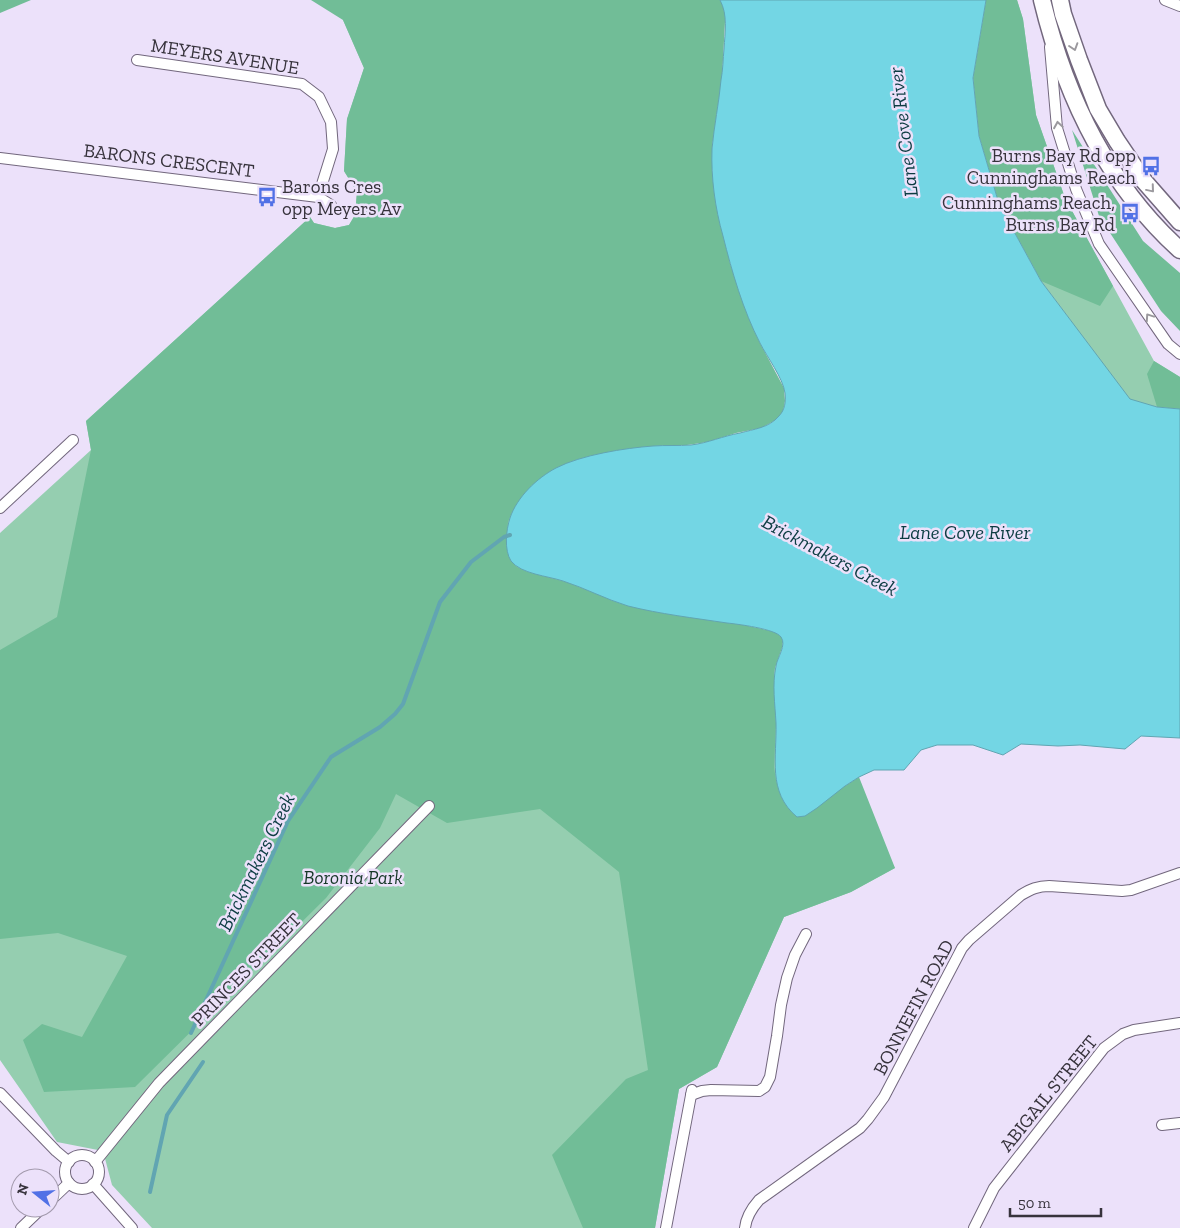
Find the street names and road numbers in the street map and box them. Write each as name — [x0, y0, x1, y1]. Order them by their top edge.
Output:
street label: MEYERS AVENUE — [149, 33, 301, 80]
street label: BARONS CRESCENT — [82, 139, 256, 182]
street label: PRINCES STREET — [187, 908, 306, 1031]
street label: BONNEFIN ROAD — [868, 936, 959, 1079]
street label: ABIGAIL STREET — [994, 1030, 1102, 1156]

